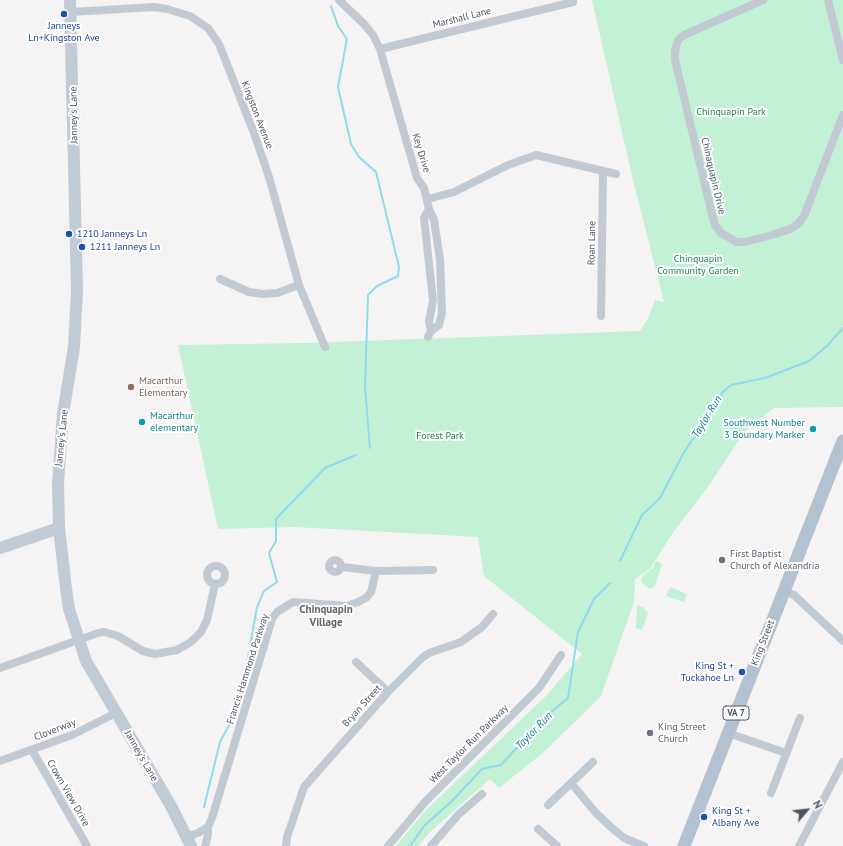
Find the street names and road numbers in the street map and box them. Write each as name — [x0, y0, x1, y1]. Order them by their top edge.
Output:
street label: Marshall Lane — [431, 5, 493, 31]
street label: Kingston Avenue — [239, 79, 275, 151]
street label: Janney's Lane — [68, 86, 80, 144]
street label: Key Drive — [409, 132, 433, 174]
street label: Chinaquapin Drive — [698, 136, 728, 216]
street label: Roan Lane — [586, 221, 598, 265]
street label: Janney's Lane — [53, 409, 71, 467]
street label: Francis Hammond Parkway — [224, 612, 272, 726]
street label: King Street — [749, 619, 777, 667]
street label: Bryan Street — [340, 682, 384, 730]
street label: West Taylor Run Parkway — [427, 702, 511, 786]
road number: VA 7 — [723, 706, 749, 720]
street label: Cloverway — [32, 717, 78, 743]
street label: Janney's Lane — [121, 728, 161, 784]
street label: Crown View Drive — [44, 757, 92, 829]

